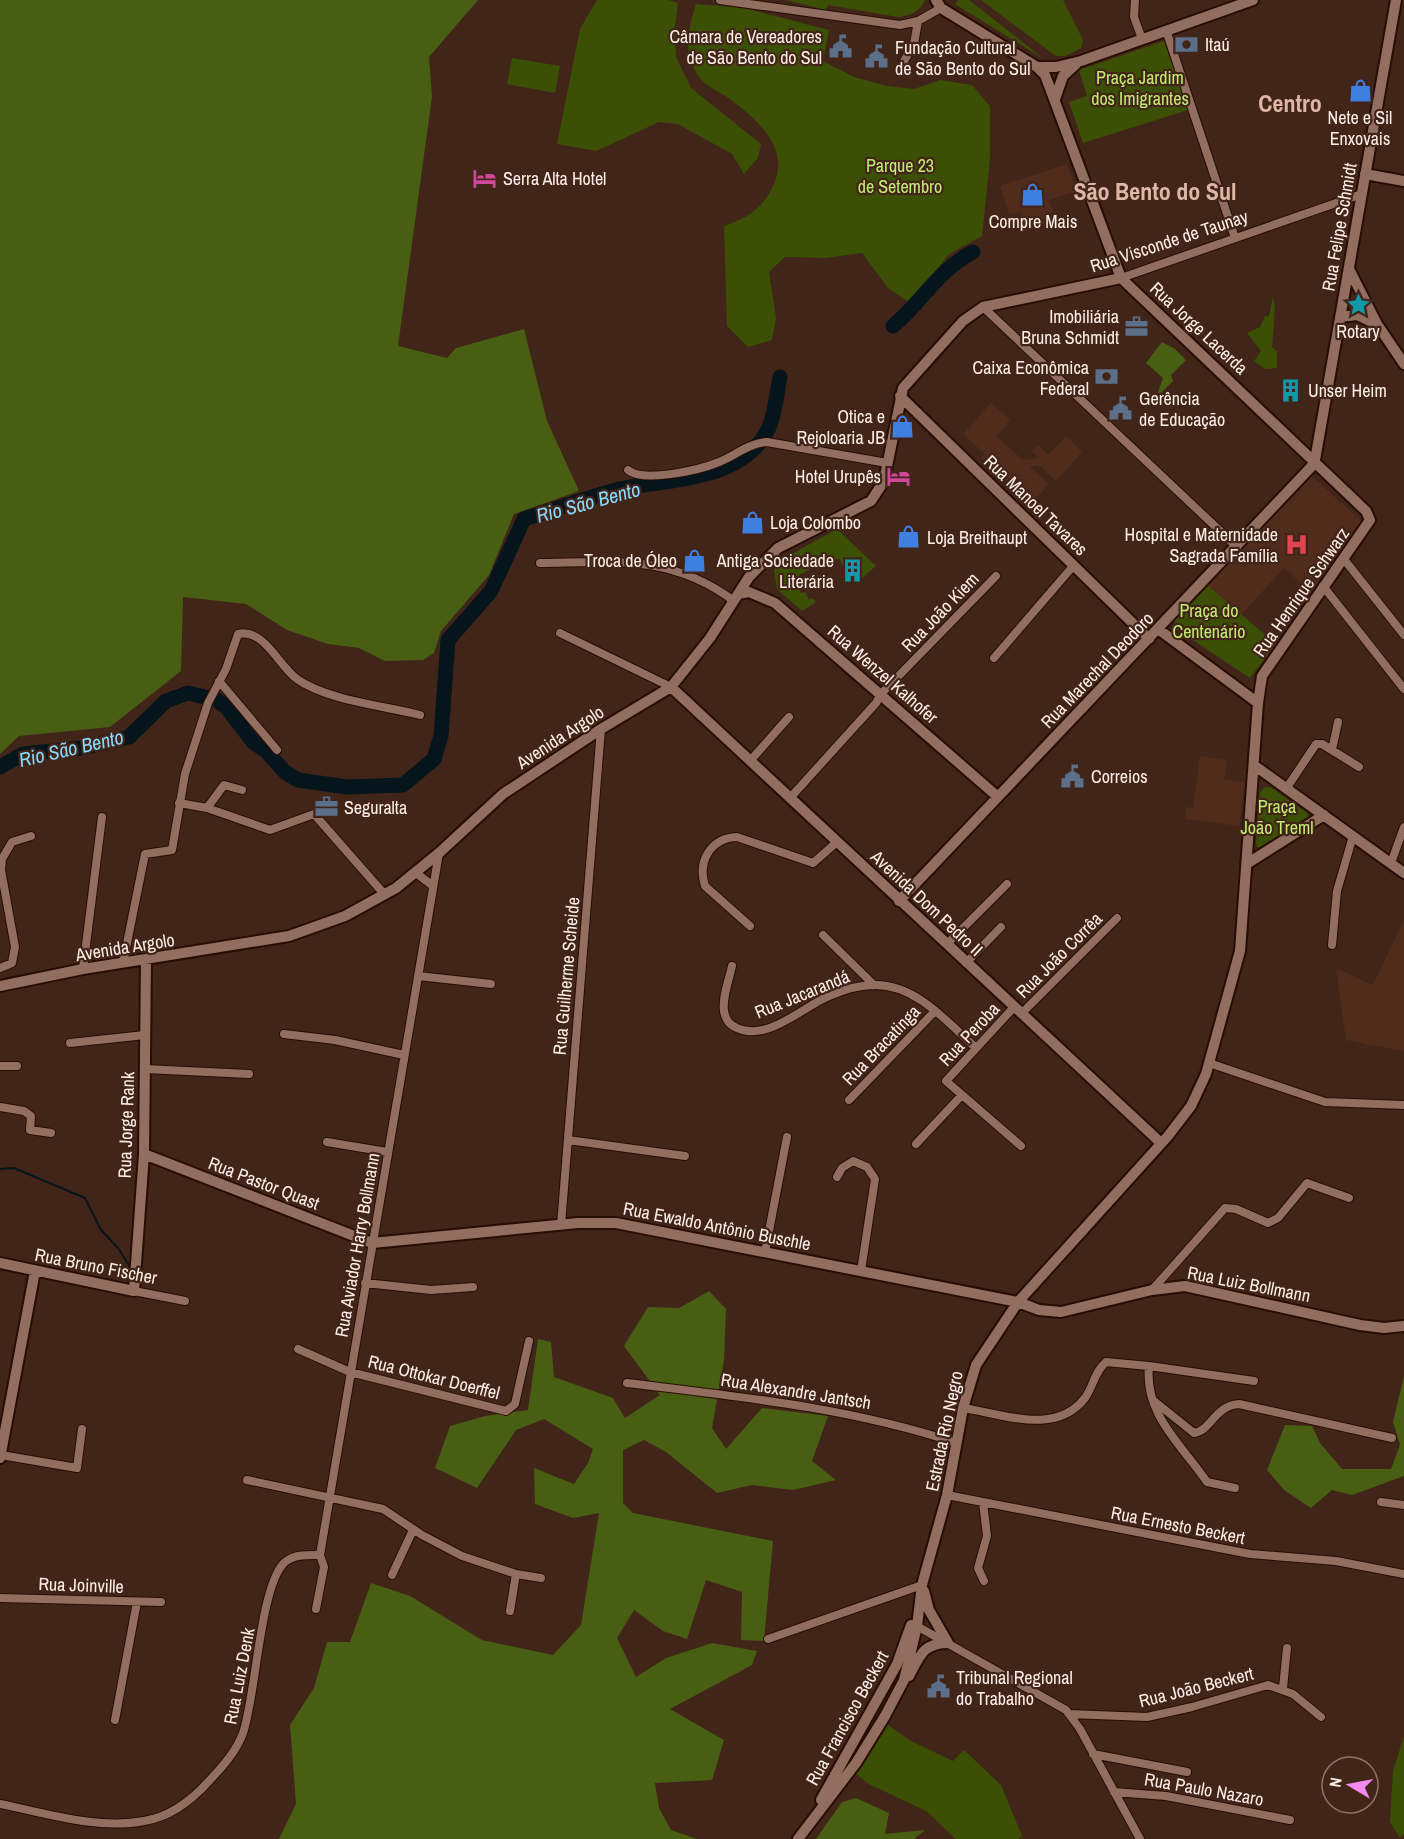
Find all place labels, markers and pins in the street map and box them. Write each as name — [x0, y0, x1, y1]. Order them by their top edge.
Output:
place label: Câmara de Vereadores de São Bento do Sul — [669, 24, 822, 70]
bank icon: Itaú — [1174, 31, 1200, 57]
place label: Itaú — [1205, 32, 1230, 57]
public building icon: Câmara de Vereadores de São Bento do Sul — [827, 33, 853, 59]
place label: Fundação Cultural de São Bento do Sul — [895, 35, 1030, 81]
public building icon: Fundação Cultural de São Bento do Sul — [864, 44, 890, 70]
shop icon: Nete e Sil Enxovais — [1347, 78, 1373, 104]
place label: Nete e Sil Enxovais — [1328, 105, 1392, 151]
hotel icon: Serra Alta Hotel — [472, 165, 498, 191]
place label: Serra Alta Hotel — [503, 166, 606, 191]
shop icon: Compre Mais — [1020, 182, 1046, 208]
place label: Compre Mais — [989, 209, 1077, 234]
place icon: Rotary — [1345, 292, 1371, 318]
place label: Imobiliária Bruna Schmidt — [1021, 304, 1119, 350]
office icon: Imobiliária Bruna Schmidt — [1124, 313, 1150, 339]
place label: Rotary — [1336, 319, 1380, 344]
place label: Caixa Econômica Federal — [973, 355, 1089, 401]
bank icon: Caixa Econômica Federal — [1094, 364, 1120, 390]
building icon: Unser Heim — [1277, 377, 1303, 403]
place label: Unser Heim — [1308, 378, 1387, 403]
place label: Gerência de Educação — [1139, 386, 1225, 432]
public building icon: Gerência de Educação — [1108, 395, 1134, 421]
place label: Otica e Rejoloaria JB — [796, 404, 885, 450]
shop icon: Otica e Rejoloaria JB — [890, 413, 916, 439]
hotel icon: Hotel Urupês — [886, 463, 912, 489]
place label: Hotel Urupês — [795, 464, 881, 489]
shop icon: Loja Colombo — [739, 509, 765, 535]
place label: Loja Colombo — [770, 510, 861, 535]
place label: Hospital e Maternidade Sagrada Família — [1125, 522, 1278, 568]
shop icon: Loja Breithaupt — [896, 524, 922, 550]
place label: Loja Breithaupt — [927, 525, 1027, 550]
hospital icon: Hospital e Maternidade Sagrada Família — [1283, 531, 1309, 557]
shop icon: Troca de Óleo — [682, 547, 708, 573]
place label: Troca de Óleo — [584, 548, 677, 573]
place label: Antiga Sociedade Literária — [716, 548, 834, 594]
building icon: Antiga Sociedade Literária — [839, 557, 865, 583]
public building icon: Correios — [1060, 763, 1086, 789]
place label: Correios — [1091, 764, 1148, 789]
office icon: Seguralta — [313, 794, 339, 820]
place label: Seguralta — [344, 795, 407, 820]
place label: Tribunal Regional do Trabalho — [956, 1665, 1073, 1711]
public building icon: Tribunal Regional do Trabalho — [925, 1674, 951, 1700]

